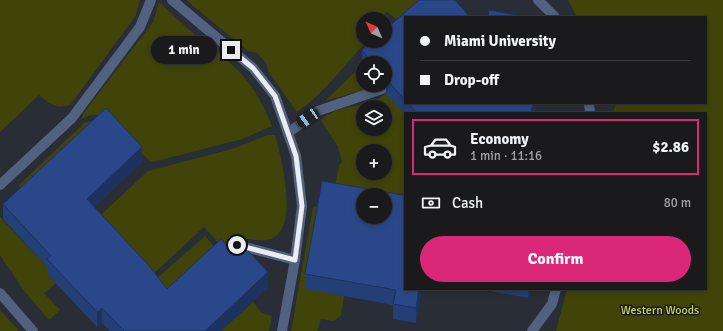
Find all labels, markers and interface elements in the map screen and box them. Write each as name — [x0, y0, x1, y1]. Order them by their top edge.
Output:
north arrow — [356, 12, 392, 48]
map controls — [356, 12, 392, 224]
text: Miami University — [444, 32, 556, 50]
callout: 1 min — [151, 36, 217, 64]
route end — [222, 41, 240, 59]
text: 1 min — [168, 42, 200, 58]
button: locate — [356, 56, 392, 92]
text: Drop-off — [444, 71, 499, 89]
button: layers — [356, 100, 392, 136]
car — [295, 106, 321, 130]
icon: car — [422, 129, 458, 165]
text: Economy — [470, 130, 529, 148]
text: $2.86 — [652, 138, 689, 156]
button: + — [356, 144, 392, 180]
text: 1 min · 11:16 — [470, 148, 542, 164]
button: − — [356, 188, 392, 224]
icon: cash — [420, 192, 442, 214]
text: Cash — [452, 194, 483, 212]
text: 80 m — [664, 195, 691, 211]
route start — [228, 236, 246, 254]
button: Confirm — [420, 236, 691, 282]
park label: Western Woods — [621, 303, 699, 318]

